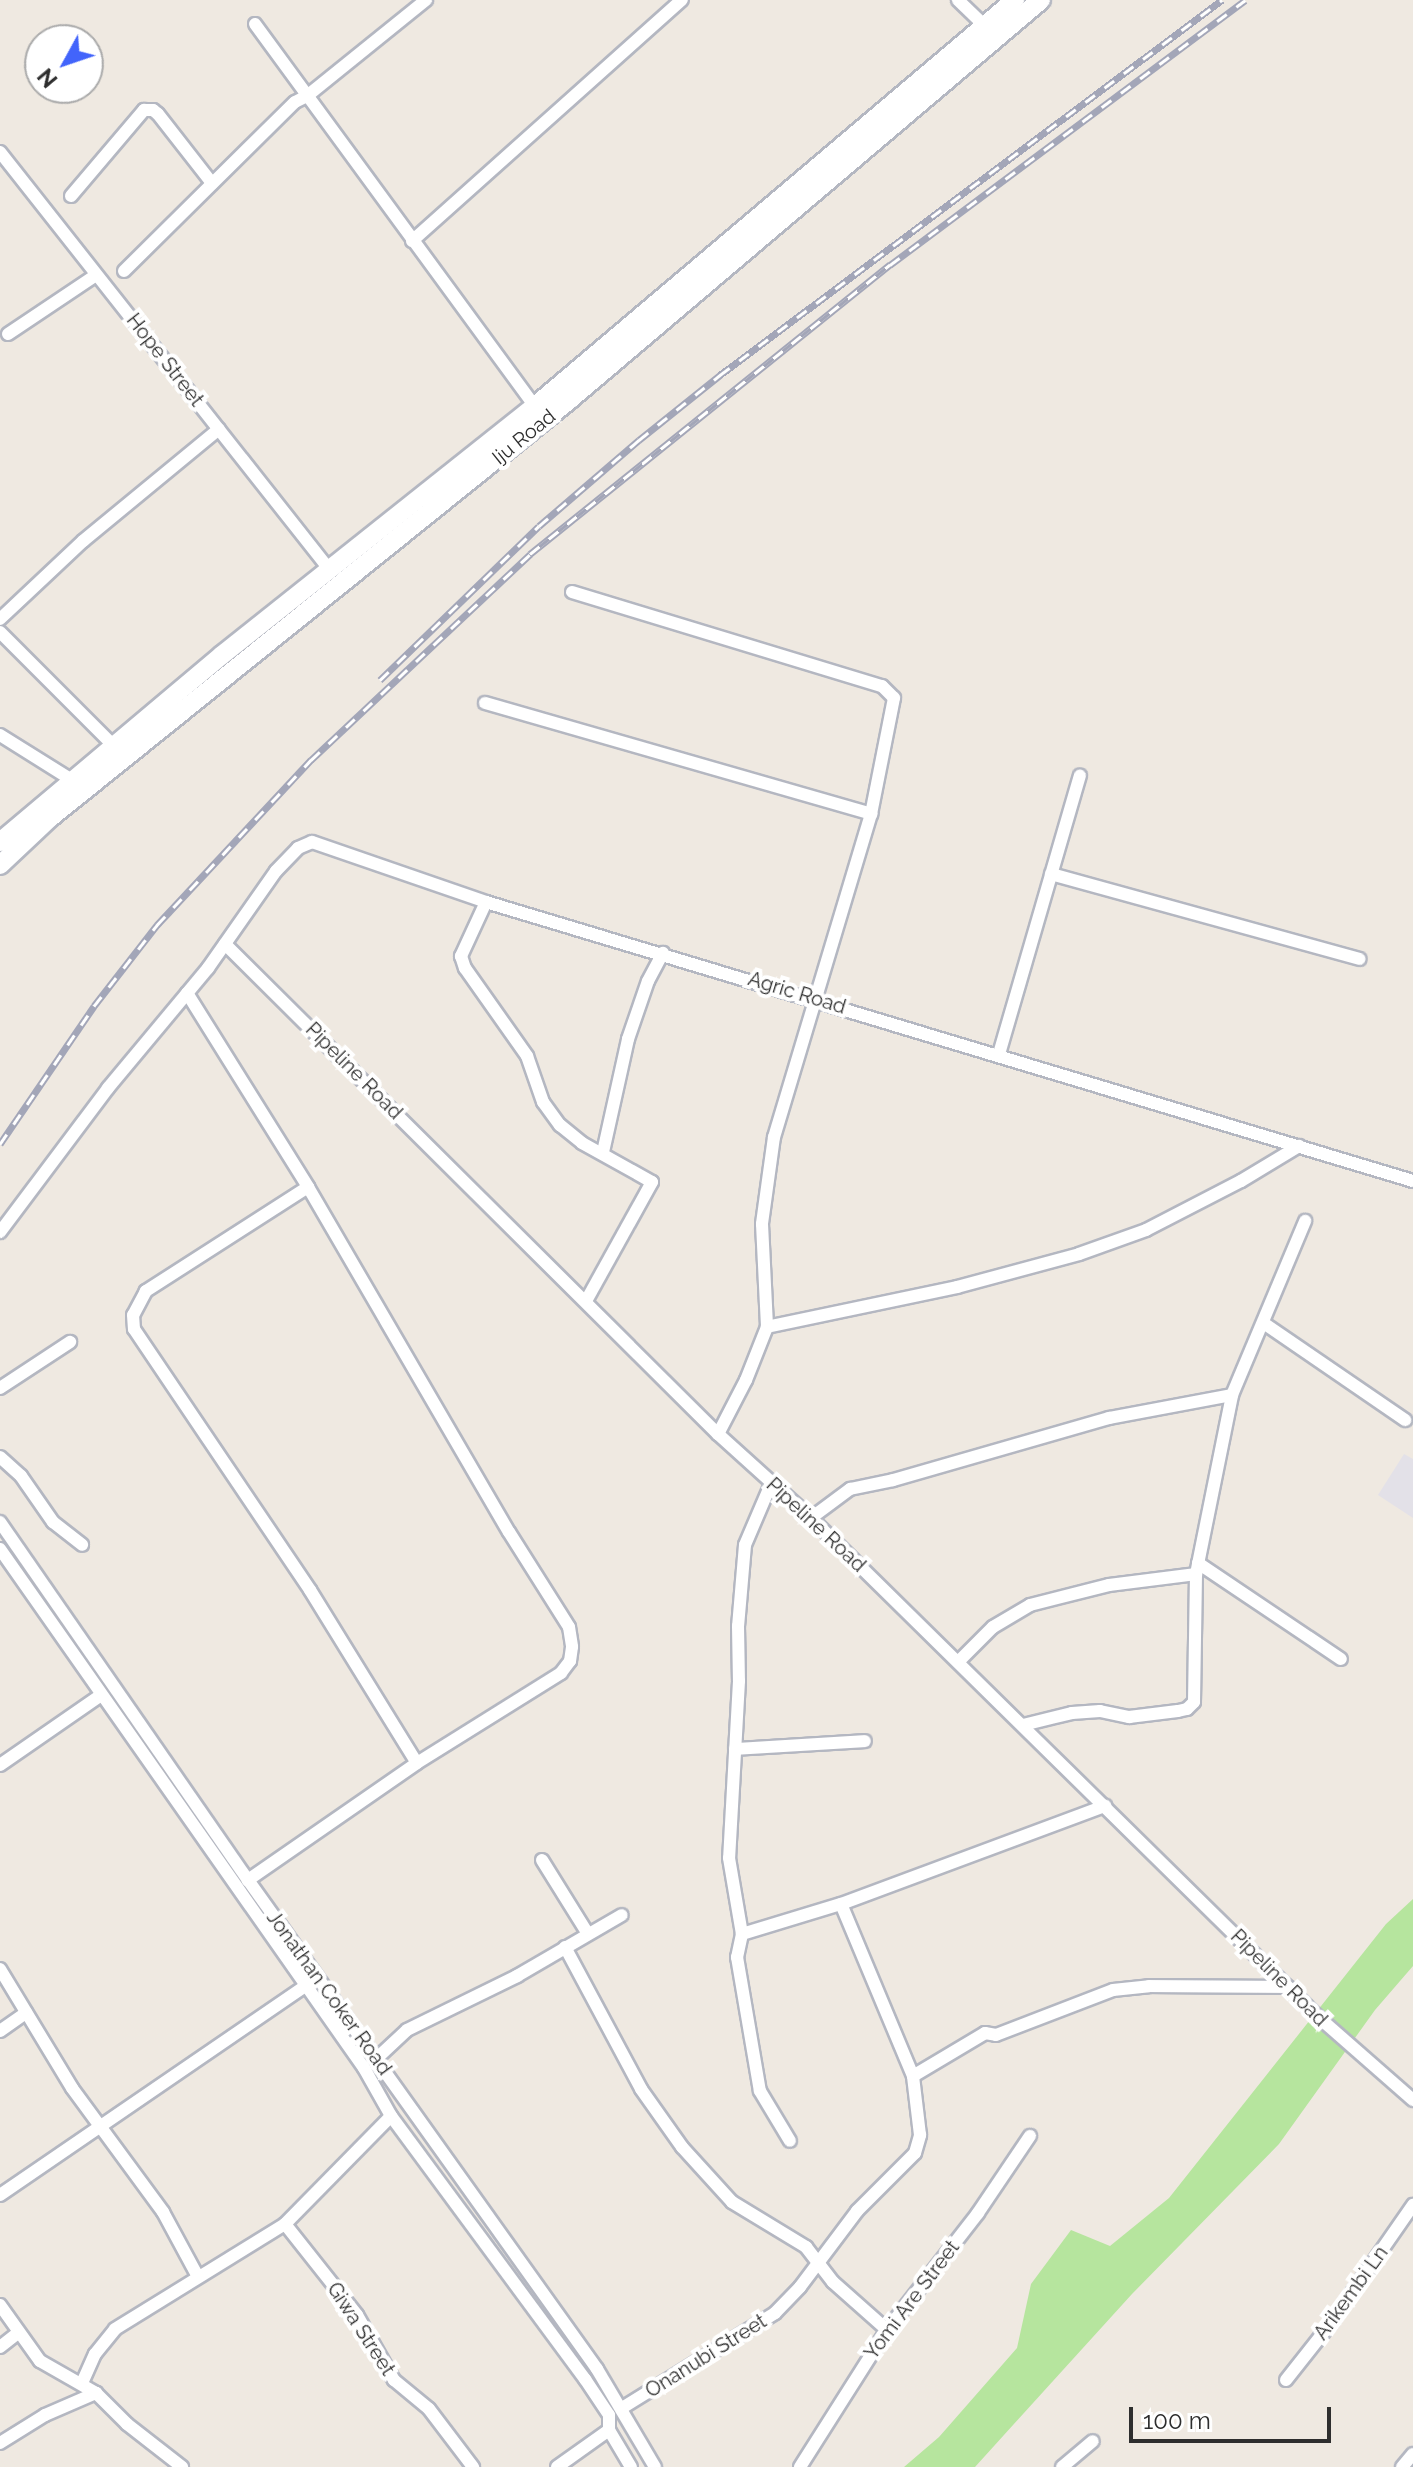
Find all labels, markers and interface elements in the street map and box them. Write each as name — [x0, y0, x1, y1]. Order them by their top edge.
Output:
north arrow — [24, 24, 104, 104]
text: N — [32, 63, 63, 93]
street label: Hope Street — [121, 309, 209, 411]
street label: Iju Road — [488, 404, 560, 470]
street label: Agric Road — [745, 967, 849, 1019]
street label: Pipeline Road — [301, 1018, 407, 1124]
street label: Pipeline Road — [761, 1473, 871, 1577]
street label: Jonathan Coker Road — [261, 1906, 397, 2080]
street label: Pipeline Road — [1226, 1925, 1332, 2031]
street label: Yomi Are Street — [859, 2236, 965, 2364]
street label: Arikembi Ln — [1309, 2241, 1393, 2345]
street label: Giwa Street — [322, 2278, 400, 2380]
street label: Onanubi Street — [641, 2309, 771, 2403]
scale bar — [1133, 2391, 1335, 2441]
text: 100 m — [1143, 2406, 1211, 2435]

